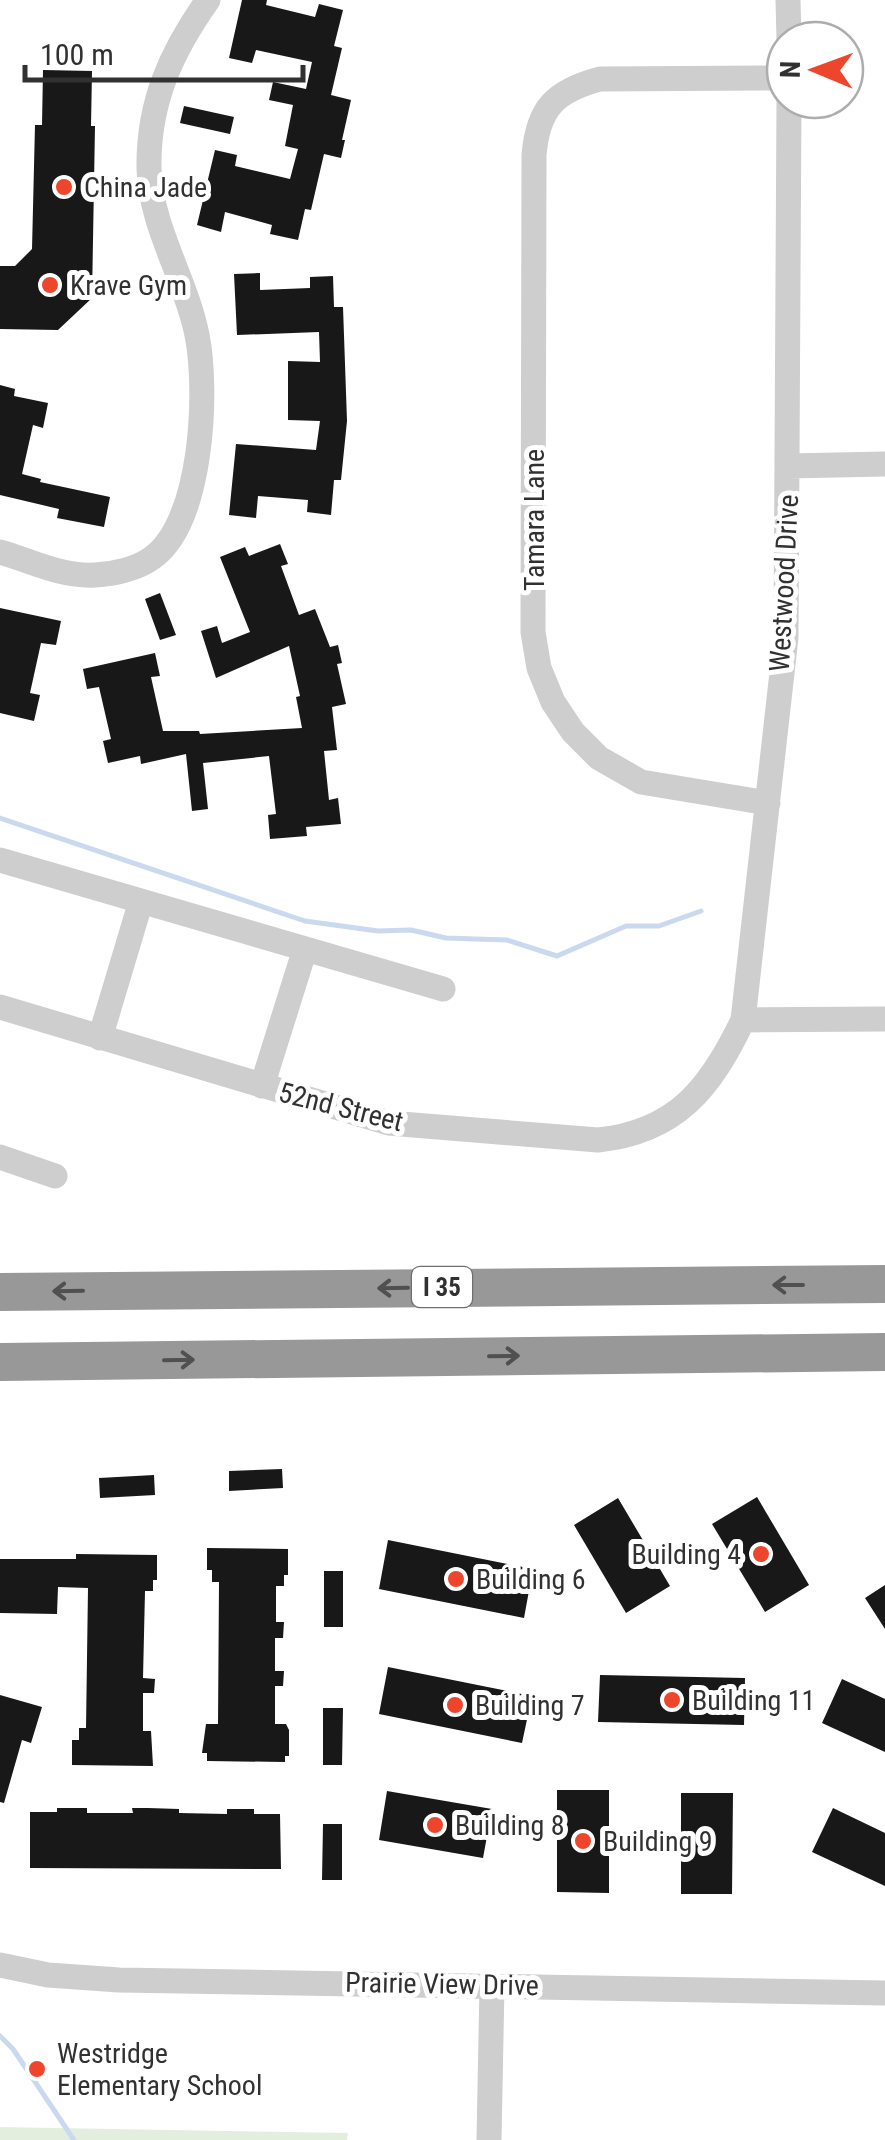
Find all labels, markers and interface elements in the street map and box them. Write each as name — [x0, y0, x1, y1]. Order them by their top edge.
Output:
scale bar — [25, 20, 302, 82]
north arrow — [765, 20, 865, 120]
text: 100 m — [40, 37, 114, 72]
text: N — [774, 61, 807, 78]
place label: China Jade — [84, 171, 207, 204]
marker: China Jade — [53, 176, 75, 198]
place label: Krave Gym — [70, 269, 187, 302]
marker: Krave Gym — [39, 274, 61, 296]
street label: Tamara Lane — [518, 449, 551, 591]
street label: Westwood Drive — [763, 493, 805, 673]
street label: 52nd Street — [275, 1076, 407, 1138]
road number: I 35 — [412, 1267, 472, 1307]
one-way arrow — [772, 1276, 804, 1294]
one-way arrow — [377, 1278, 410, 1298]
one-way arrow — [52, 1282, 84, 1300]
one-way arrow — [488, 1346, 520, 1366]
one-way arrow — [162, 1350, 195, 1370]
place label: Building 4 — [631, 1538, 741, 1571]
marker: Building 4 — [750, 1543, 772, 1565]
place label: Building 6 — [476, 1563, 586, 1596]
marker: Building 6 — [445, 1568, 467, 1590]
place label: Building 11 — [692, 1684, 815, 1717]
place label: Building 7 — [475, 1689, 585, 1722]
marker: Building 11 — [661, 1689, 683, 1711]
marker: Building 7 — [444, 1694, 466, 1716]
place label: Building 8 — [455, 1809, 565, 1842]
marker: Building 8 — [424, 1814, 446, 1836]
place label: Building 9 — [603, 1825, 713, 1858]
marker: Building 9 — [572, 1830, 594, 1852]
street label: Prairie View Drive — [345, 1966, 539, 2002]
place label: Westridge Elementary School — [57, 2037, 262, 2102]
marker: Westridge Elementary School — [26, 2058, 48, 2080]

